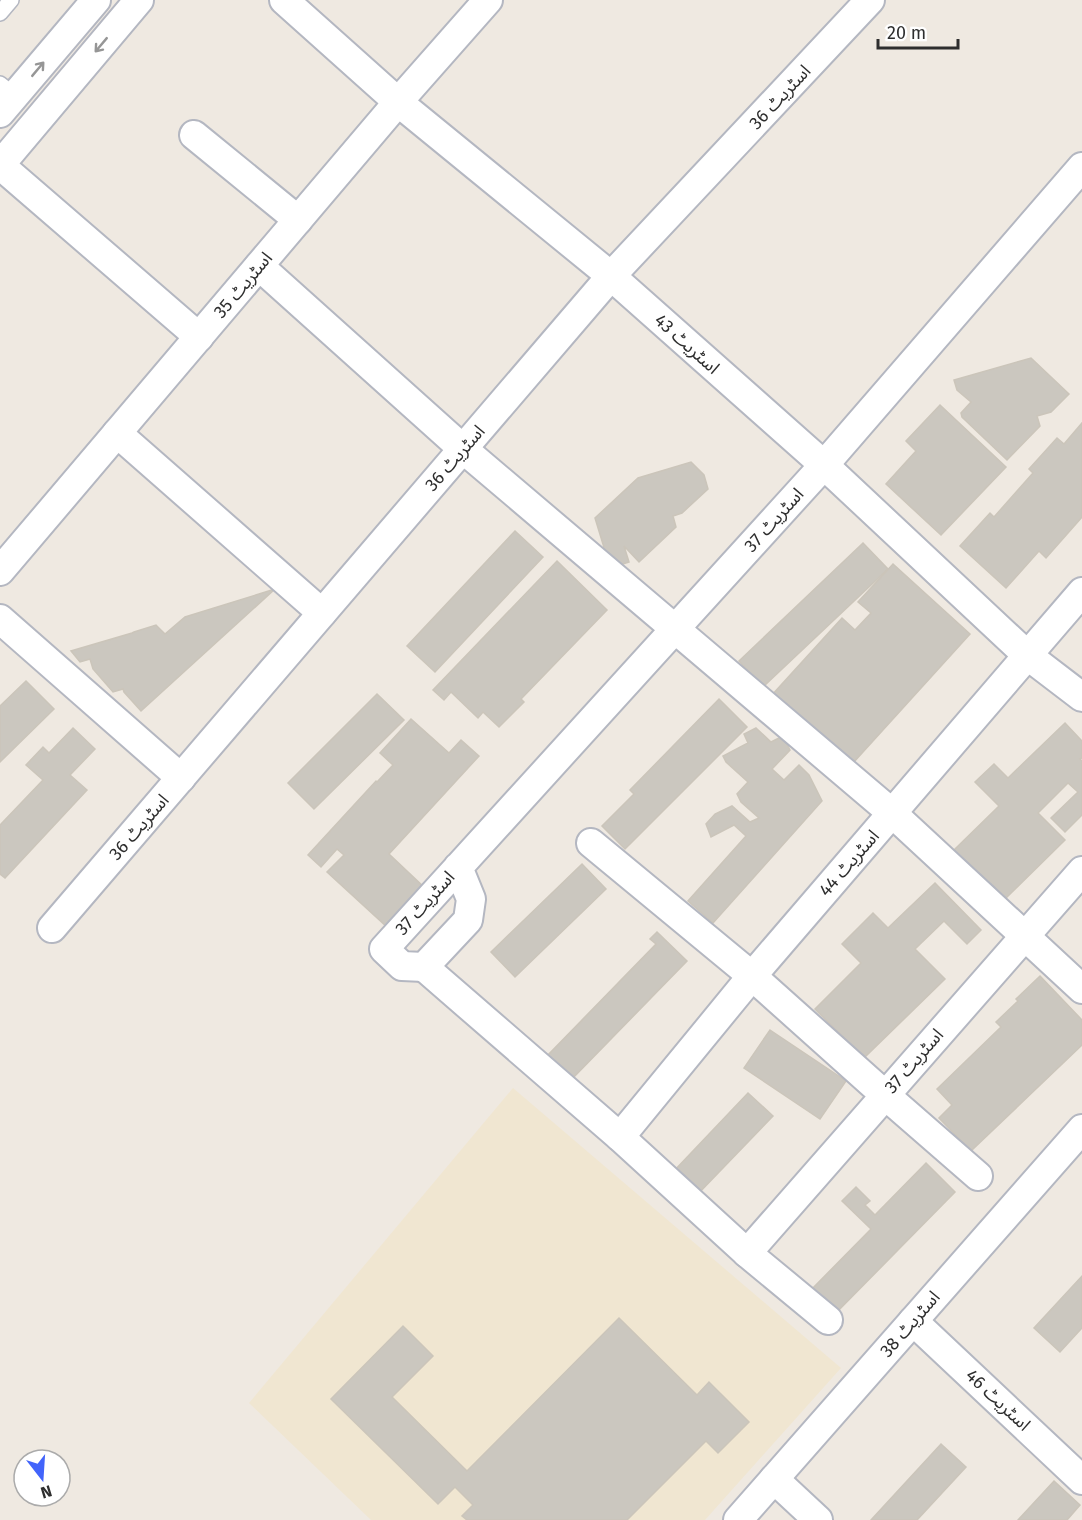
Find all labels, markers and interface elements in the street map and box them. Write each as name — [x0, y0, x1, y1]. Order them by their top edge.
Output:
scale bar — [878, 12, 958, 50]
text: 20 m — [887, 22, 926, 44]
one-way arrow — [95, 37, 108, 53]
street label: اسٹریٹ 36 — [745, 60, 815, 134]
one-way arrow — [31, 61, 44, 77]
street label: اسٹریٹ 35 — [209, 247, 277, 323]
street label: اسٹریٹ 43 — [650, 309, 724, 379]
street label: اسٹریٹ 36 — [420, 421, 490, 495]
street label: اسٹریٹ 37 — [740, 484, 808, 556]
street label: اسٹریٹ 36 — [104, 790, 174, 864]
street label: اسٹریٹ 44 — [814, 825, 884, 901]
street label: اسٹریٹ 37 — [391, 867, 459, 939]
street label: اسٹریٹ 37 — [880, 1024, 948, 1098]
street label: اسٹریٹ 38 — [875, 1286, 945, 1362]
street label: اسٹریٹ 46 — [961, 1364, 1035, 1436]
north arrow — [12, 1448, 72, 1508]
text: N — [38, 1481, 54, 1503]

